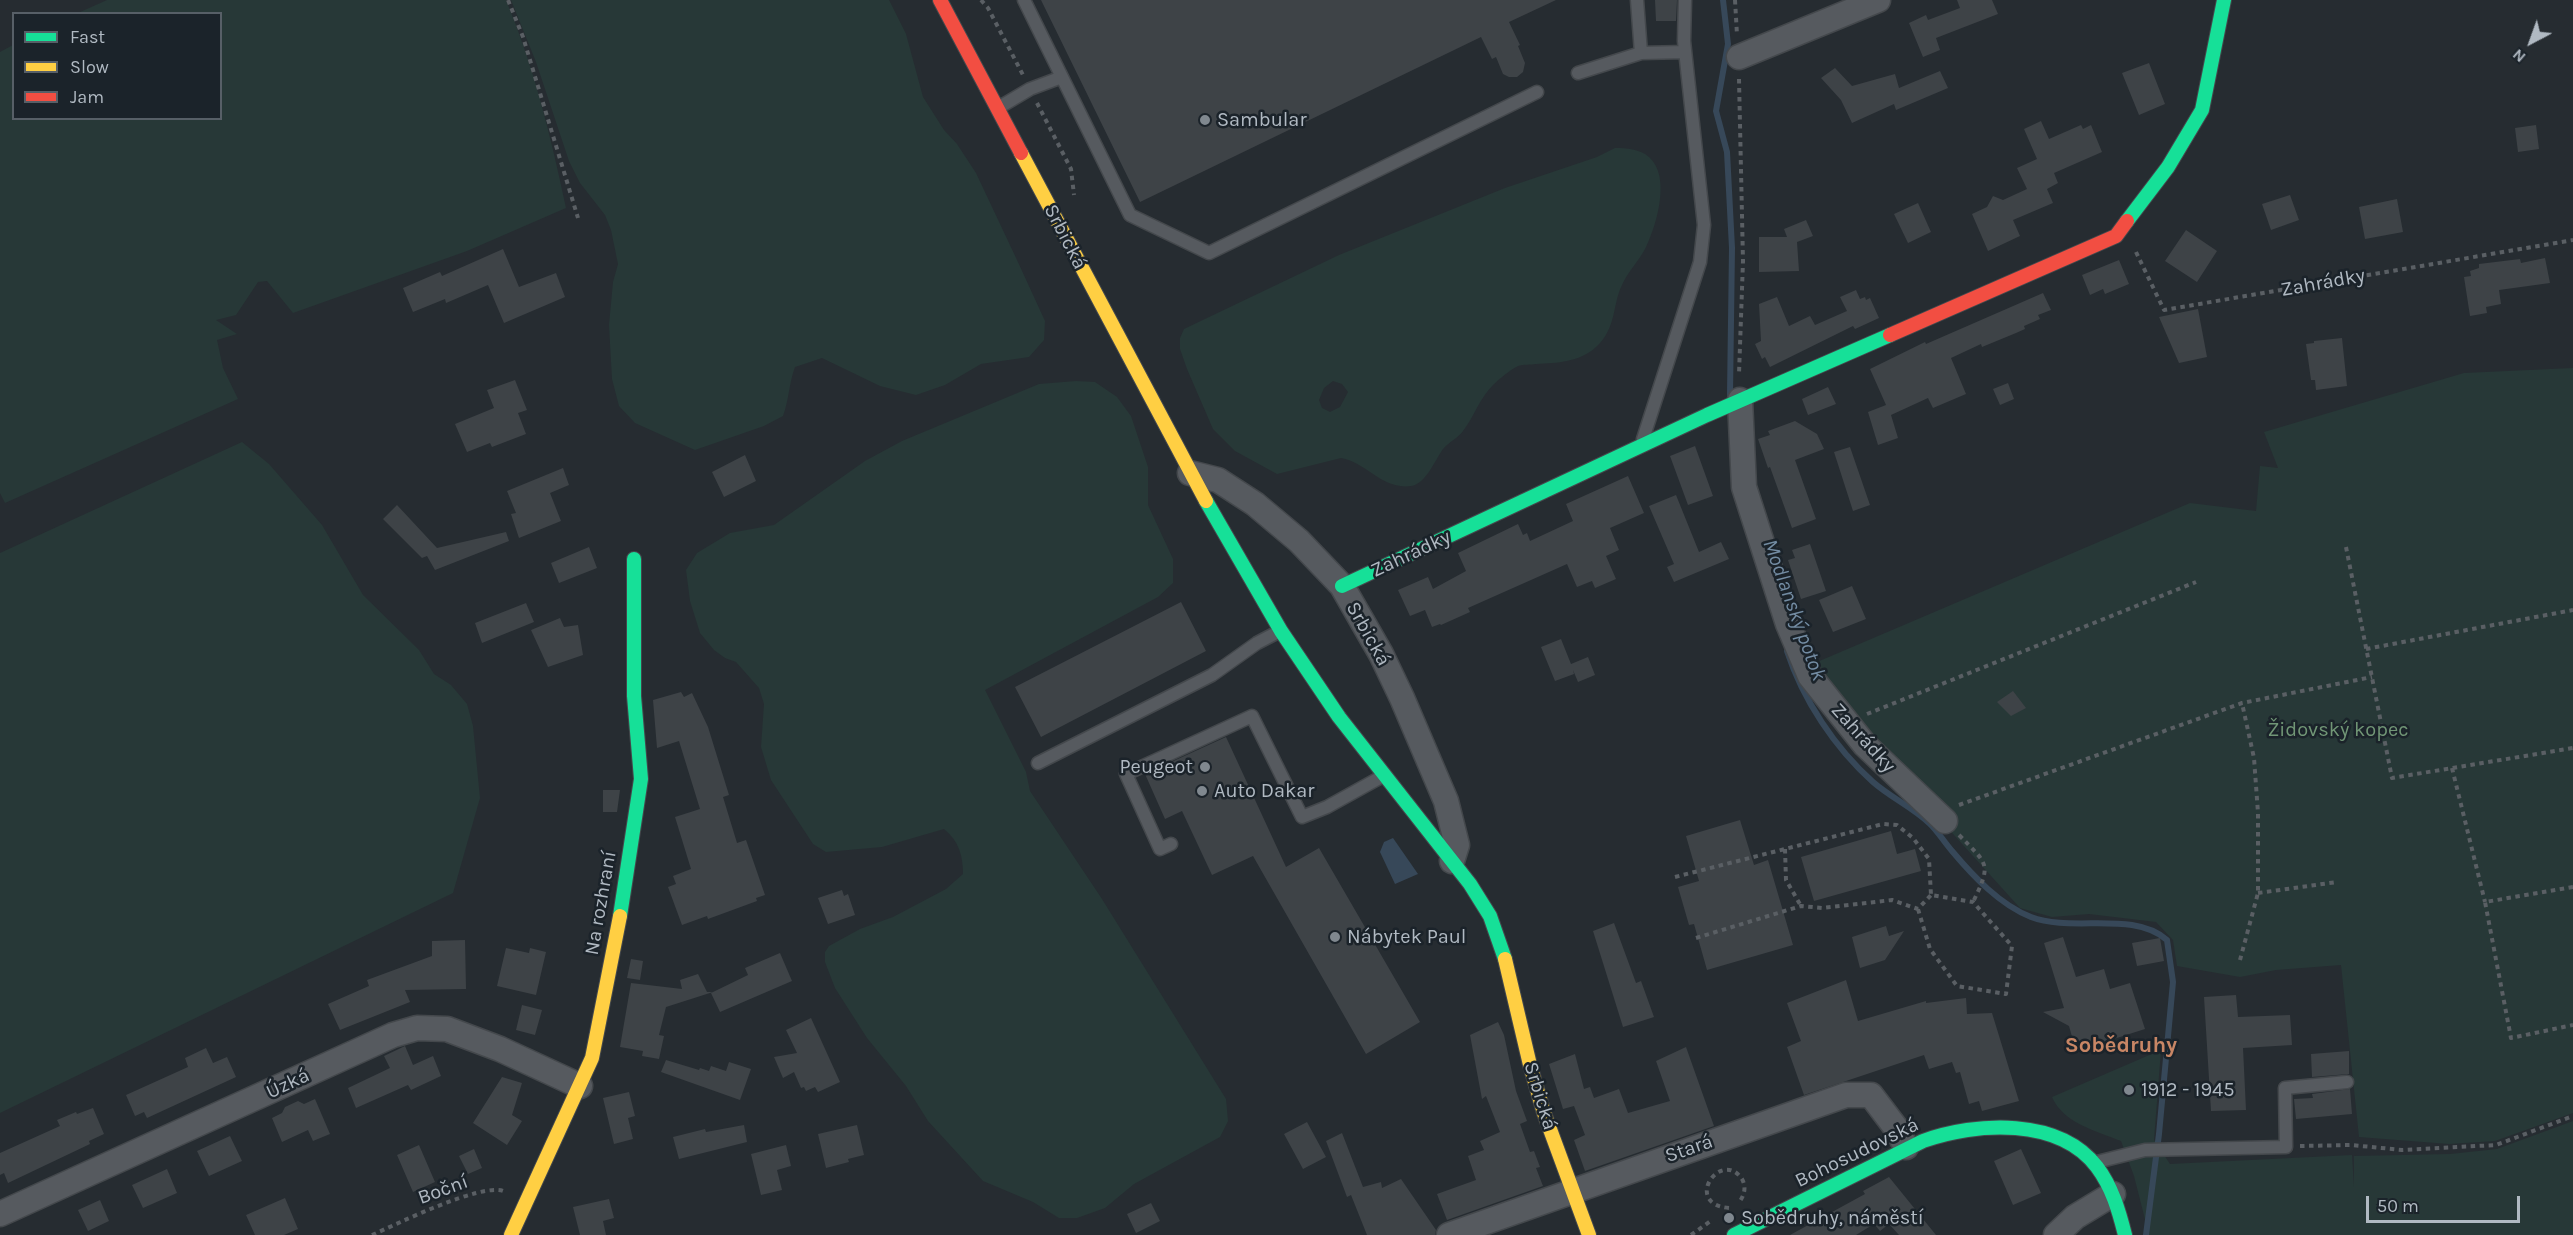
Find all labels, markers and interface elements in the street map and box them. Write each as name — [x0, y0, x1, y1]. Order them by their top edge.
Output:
legend — [12, 12, 222, 120]
north arrow — [2501, 12, 2561, 72]
text: Fast — [70, 26, 105, 48]
text: N — [2508, 45, 2529, 67]
text: Slow — [70, 56, 109, 78]
text: Jam — [70, 86, 104, 108]
place label: Sambular — [1217, 108, 1307, 132]
marker: Sambular — [1198, 113, 1212, 127]
street label: Srbická — [1038, 200, 1092, 274]
street label: Zahrádky — [2279, 264, 2367, 302]
street label: Zahrádky — [1367, 525, 1455, 583]
water label: Modlanský potok — [1757, 536, 1831, 684]
street label: Srbická — [1341, 598, 1395, 670]
street label: Zahrádky — [1826, 698, 1900, 778]
park label: Židovský kopec — [2268, 718, 2408, 742]
place label: Peugeot — [1120, 755, 1193, 779]
marker: Peugeot — [1198, 760, 1212, 774]
place label: Auto Dakar — [1214, 779, 1315, 803]
marker: Auto Dakar — [1195, 784, 1209, 798]
street label: Na rozhraní — [580, 849, 622, 957]
place label: Nábytek Paul — [1347, 925, 1466, 949]
marker: Nábytek Paul — [1328, 930, 1342, 944]
district label: Sobědruhy — [2065, 1033, 2177, 1059]
street label: Srbická — [1518, 1059, 1562, 1133]
street label: Úzká — [263, 1064, 313, 1104]
place label: 1912 - 1945 — [2141, 1078, 2235, 1102]
marker: 1912 - 1945 — [2122, 1083, 2136, 1097]
street label: Bohosudovská — [1791, 1113, 1923, 1193]
street label: Stará — [1662, 1130, 1716, 1168]
street label: Boční — [415, 1170, 471, 1210]
scale bar — [2369, 1184, 2524, 1222]
text: 50 m — [2377, 1195, 2419, 1217]
place label: Sobědruhy, náměstí — [1741, 1206, 1924, 1230]
marker: Sobědruhy, náměstí — [1722, 1211, 1736, 1225]

